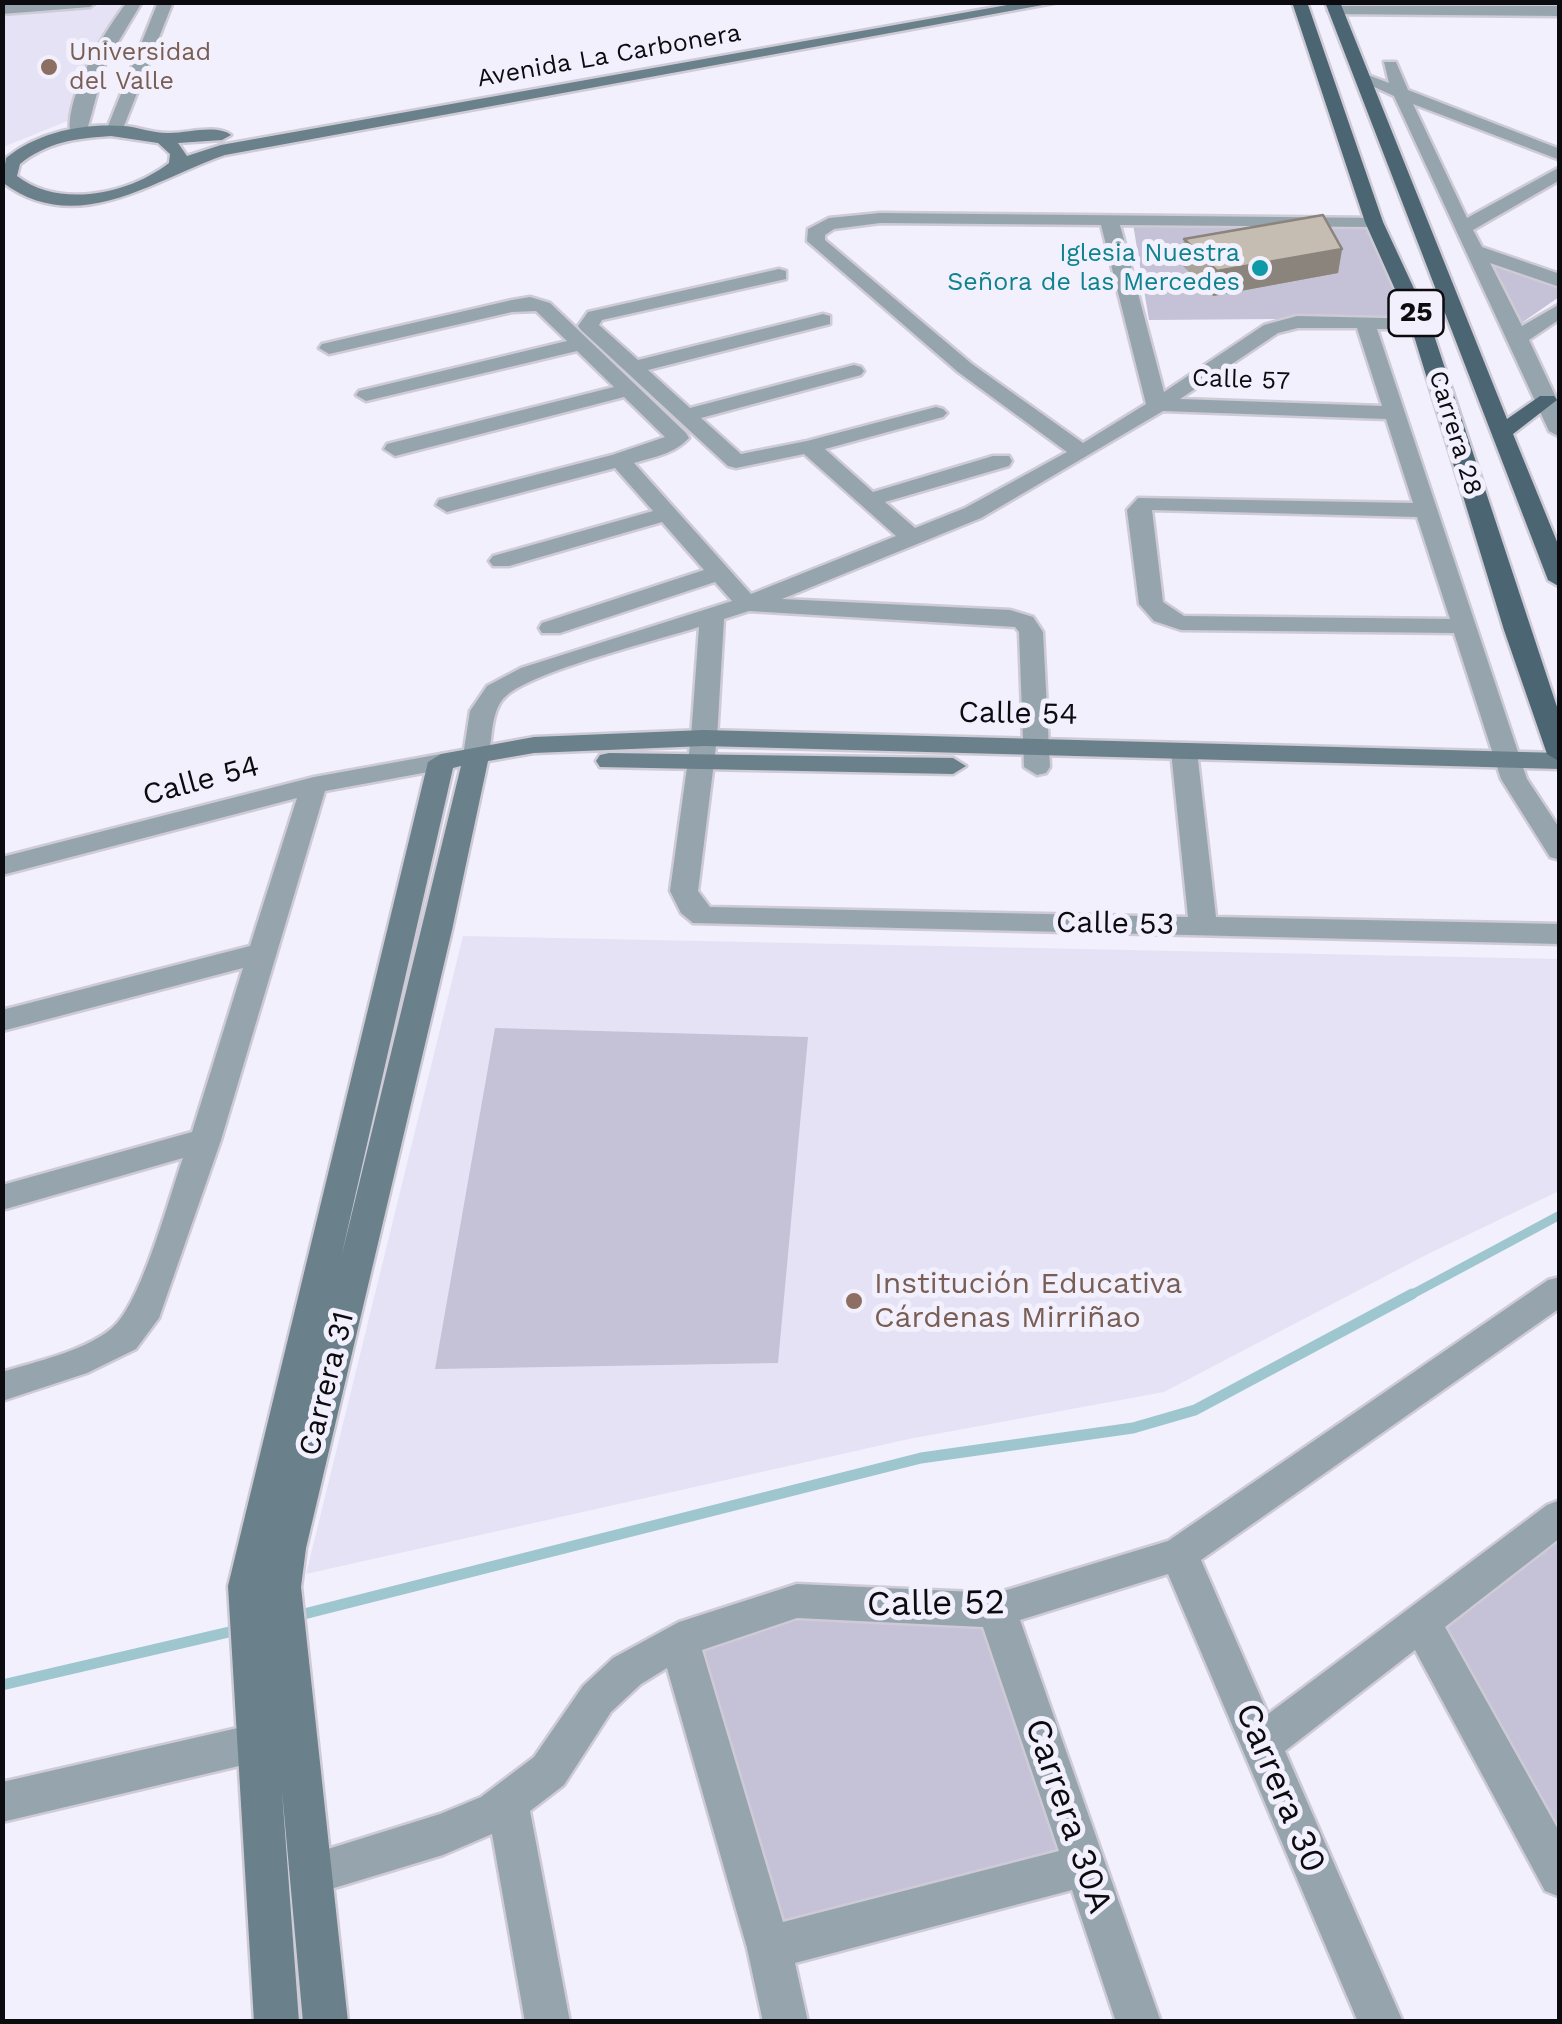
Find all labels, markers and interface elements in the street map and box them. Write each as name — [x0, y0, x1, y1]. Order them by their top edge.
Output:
street label: Avenida La Carbonera — [475, 18, 743, 94]
place label: Universidad del Valle — [69, 38, 211, 97]
marker: Universidad del Valle — [38, 56, 60, 78]
place label: Iglesia Nuestra Señora de las Mercedes — [947, 239, 1240, 298]
marker: Iglesia Nuestra Señora de las Mercedes — [1249, 257, 1271, 279]
road number: 25 — [1388, 290, 1444, 336]
street label: Calle 57 — [1191, 363, 1291, 397]
street label: Carrera 28 — [1422, 367, 1488, 499]
street label: Calle 54 — [958, 695, 1078, 733]
street label: Calle 54 — [139, 748, 263, 814]
street label: Calle 53 — [1055, 905, 1175, 943]
place label: Institución Educativa Cárdenas Mirriñao — [874, 1266, 1182, 1336]
marker: Institución Educativa Cárdenas Mirriñao — [843, 1290, 865, 1312]
street label: Carrera 31 — [292, 1308, 362, 1460]
street label: Calle 52 — [867, 1582, 1005, 1626]
street label: Carrera 30 — [1226, 1697, 1334, 1879]
street label: Carrera 30A — [1015, 1713, 1121, 1919]

